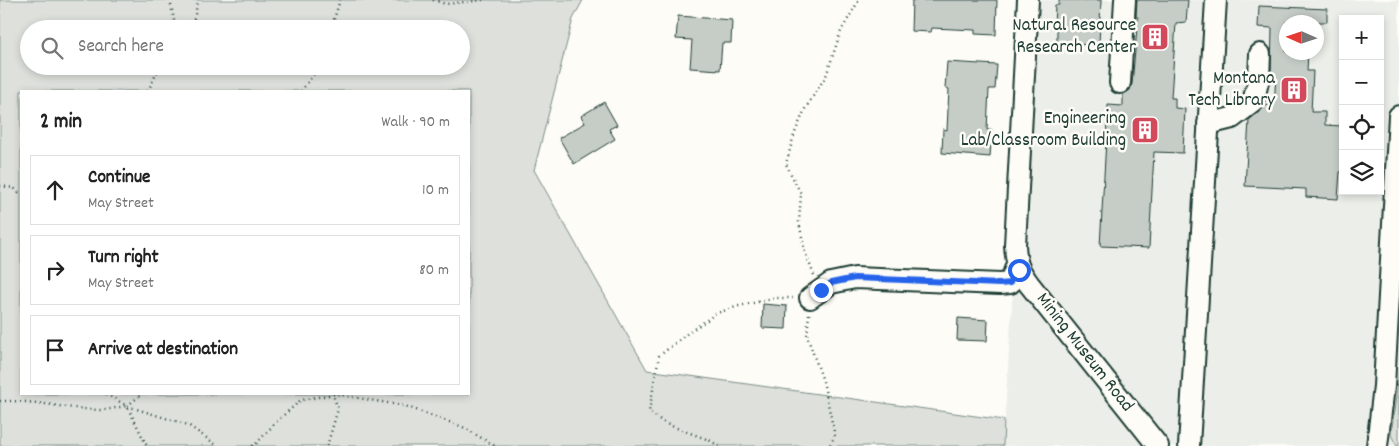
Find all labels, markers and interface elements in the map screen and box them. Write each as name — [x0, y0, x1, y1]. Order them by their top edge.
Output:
place label: Natural Resource Research Center — [1012, 13, 1136, 62]
north arrow — [1279, 15, 1324, 60]
map controls — [1339, 15, 1384, 195]
button: + — [1339, 15, 1384, 60]
search box — [20, 20, 470, 75]
building icon: Natural Resource Research Center — [1140, 22, 1170, 52]
icon: search — [38, 34, 66, 62]
text: Search here — [78, 34, 164, 61]
button: − — [1339, 60, 1384, 105]
place label: Montana Tech Library — [1188, 66, 1276, 115]
building icon: Montana Tech Library — [1279, 75, 1309, 105]
button: locate — [1339, 105, 1384, 150]
place label: Engineering Lab/Classroom Building — [961, 106, 1126, 155]
text: 2 min — [40, 108, 82, 138]
text: Walk · 90 m — [381, 111, 450, 134]
building icon: Engineering Lab/Classroom Building — [1130, 115, 1160, 145]
button: layers — [1339, 150, 1384, 195]
text: Continue — [88, 165, 150, 192]
icon: ahead — [41, 176, 69, 204]
text: 10 m — [422, 179, 449, 202]
text: May Street — [88, 192, 154, 215]
text: Turn right — [88, 245, 159, 272]
icon: right — [41, 256, 69, 284]
text: 80 m — [419, 259, 449, 282]
route start — [1008, 259, 1031, 282]
text: May Street — [88, 272, 154, 295]
route end — [810, 279, 833, 302]
street label: Mining Museum Road — [1029, 288, 1139, 418]
icon: arrive — [41, 336, 69, 364]
text: Arrive at destination — [88, 337, 238, 364]

